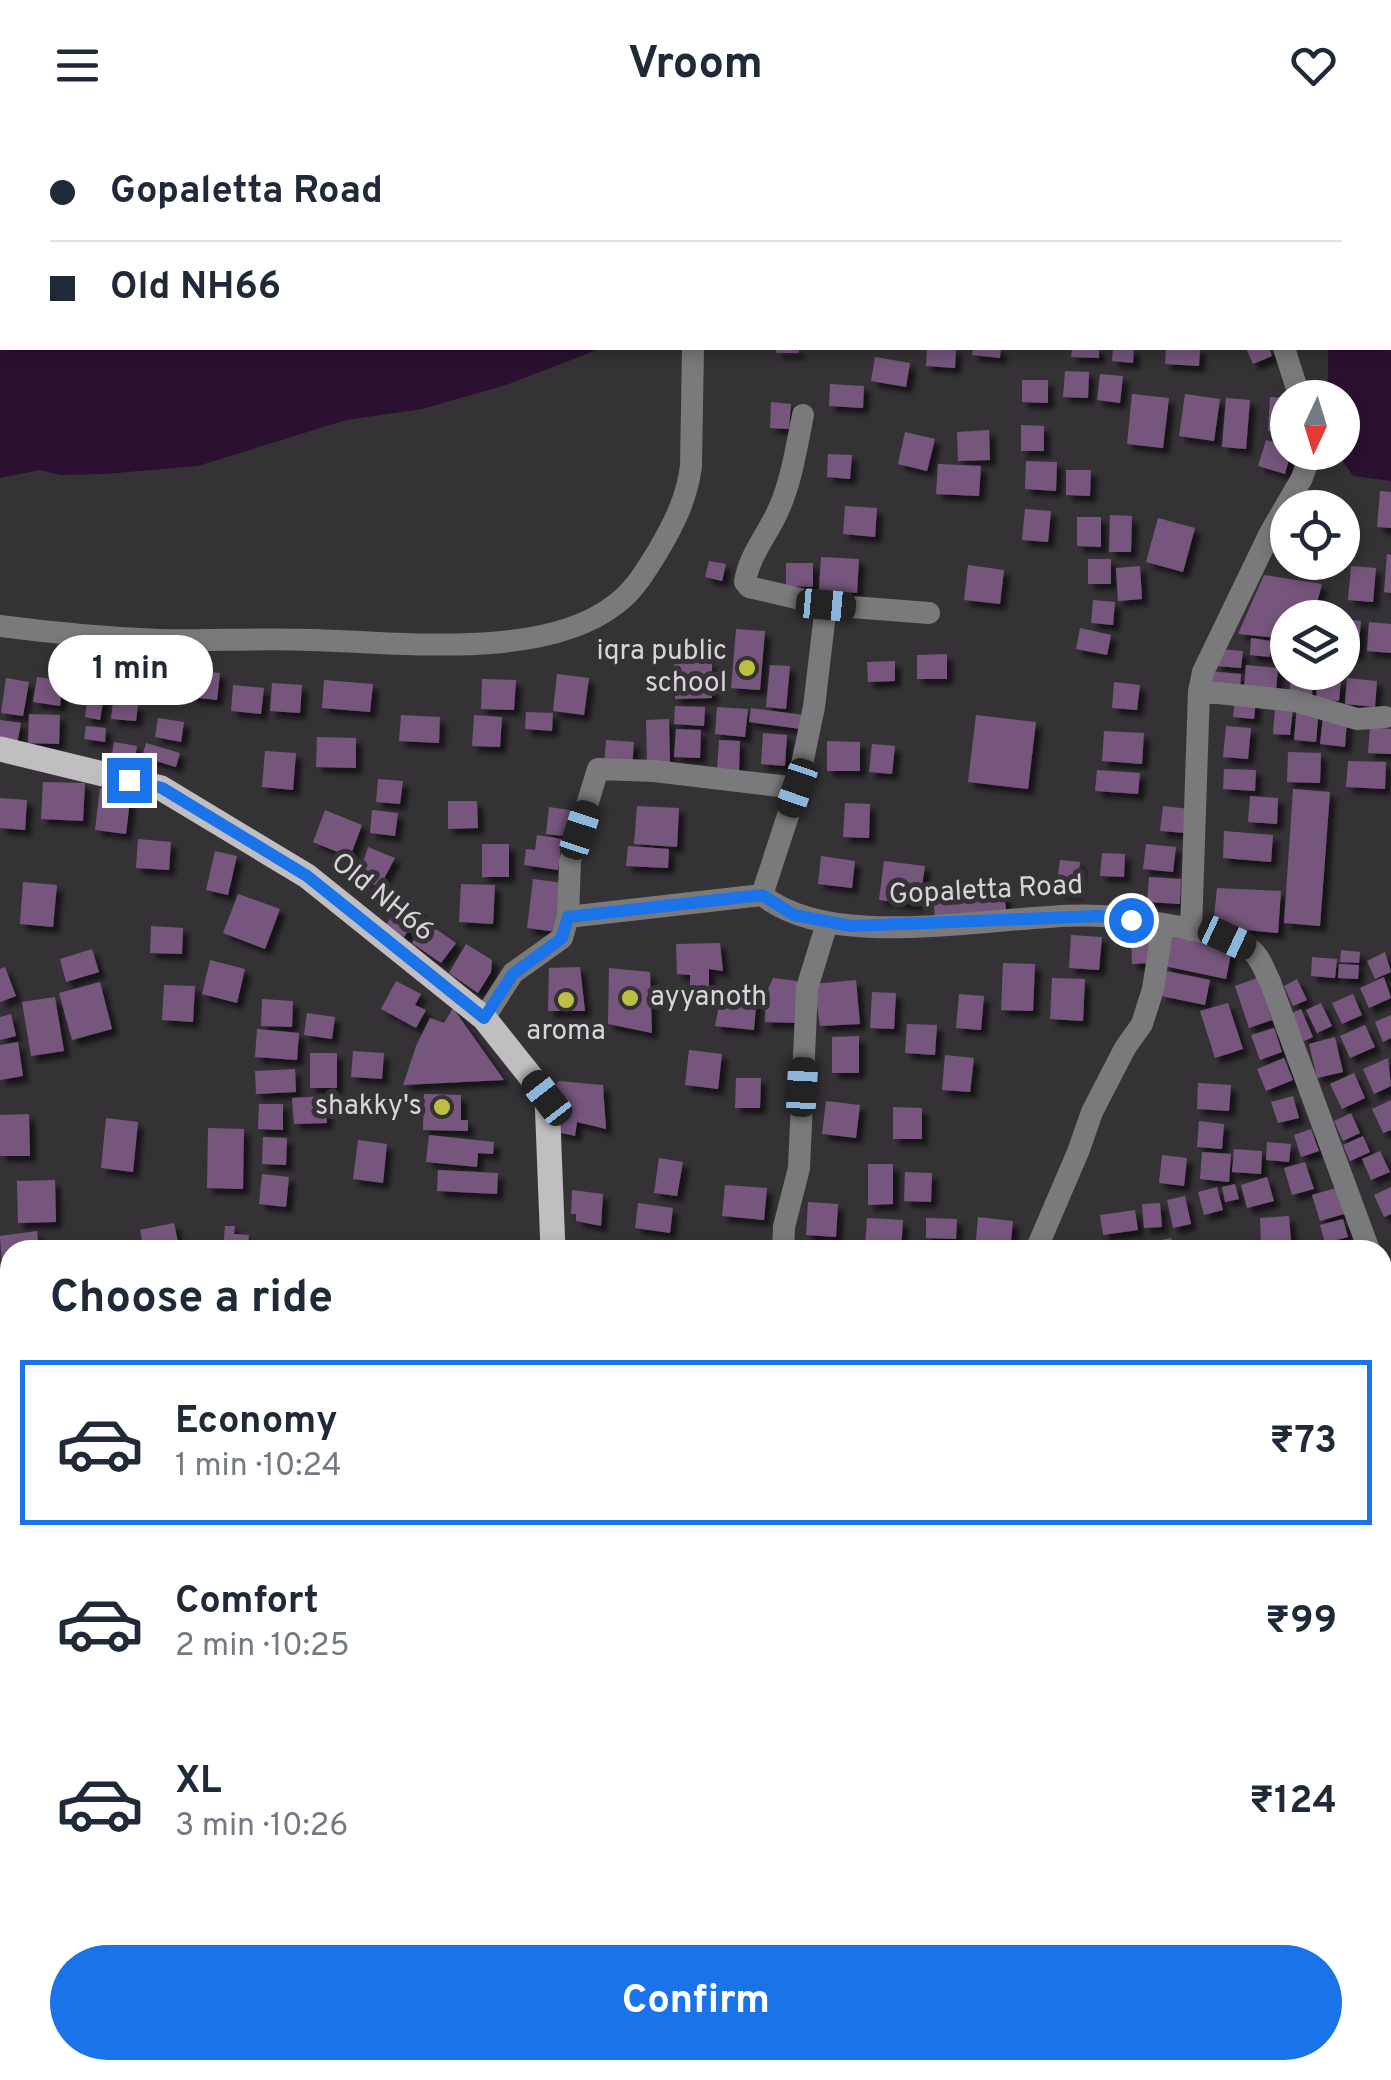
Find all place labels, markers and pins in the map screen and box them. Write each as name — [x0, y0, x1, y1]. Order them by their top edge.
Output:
place label: iqra public school — [597, 634, 727, 702]
marker: iqra public school — [736, 657, 758, 679]
place label: ayyanoth — [650, 980, 767, 1016]
marker: ayyanoth — [619, 987, 641, 1009]
marker: aroma — [555, 989, 577, 1011]
place label: aroma — [526, 1014, 606, 1050]
place label: shakky's — [315, 1089, 422, 1125]
marker: shakky's — [431, 1096, 453, 1118]

